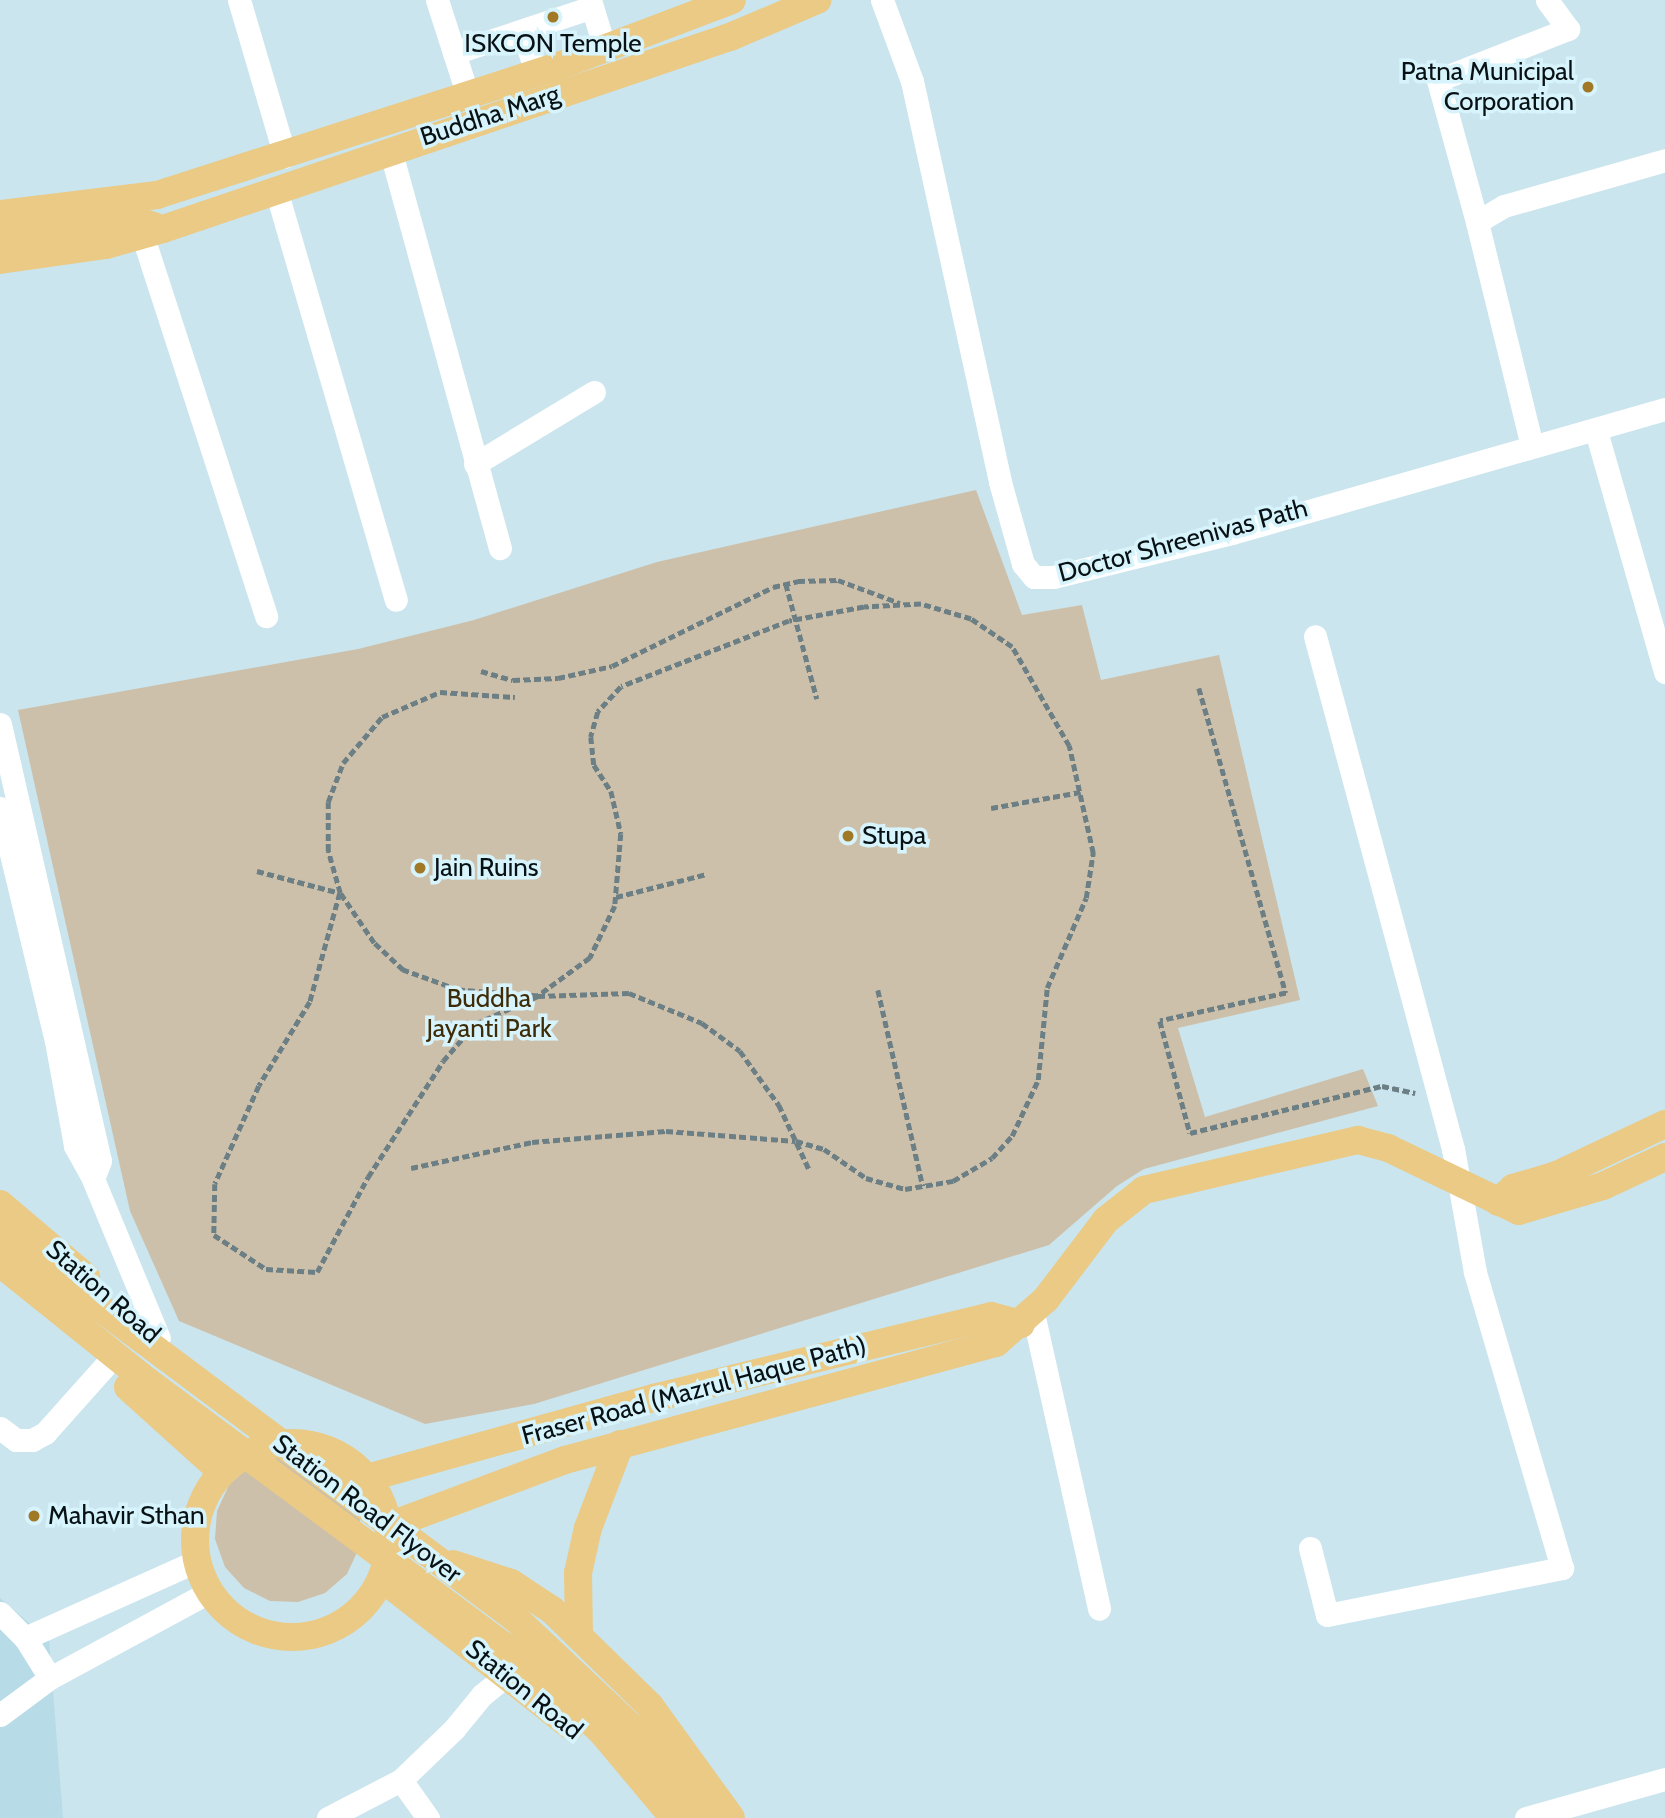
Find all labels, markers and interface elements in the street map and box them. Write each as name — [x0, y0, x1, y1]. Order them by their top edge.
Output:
marker: ISKCON Temple — [545, 9, 561, 25]
place label: ISKCON Temple — [464, 28, 642, 60]
place label: Patna Municipal Corporation — [1401, 56, 1574, 118]
street label: Buddha Marg — [416, 79, 564, 153]
marker: Patna Municipal Corporation — [1580, 79, 1596, 95]
street label: Doctor Shreenivas Path — [1055, 493, 1311, 589]
place label: Stupa — [862, 820, 926, 852]
marker: Stupa — [840, 828, 856, 844]
place label: Jain Ruins — [434, 852, 539, 884]
marker: Jain Ruins — [412, 860, 428, 876]
park label: Buddha Jayanti Park — [426, 983, 552, 1044]
street label: Station Road — [40, 1234, 166, 1350]
street label: Fraser Road (Mazrul Haque Path) — [518, 1330, 870, 1452]
street label: Station Road Flyover — [267, 1428, 467, 1590]
place label: Mahavir Sthan — [48, 1500, 205, 1532]
marker: Mahavir Sthan — [26, 1508, 42, 1524]
street label: Station Road — [459, 1633, 589, 1747]

